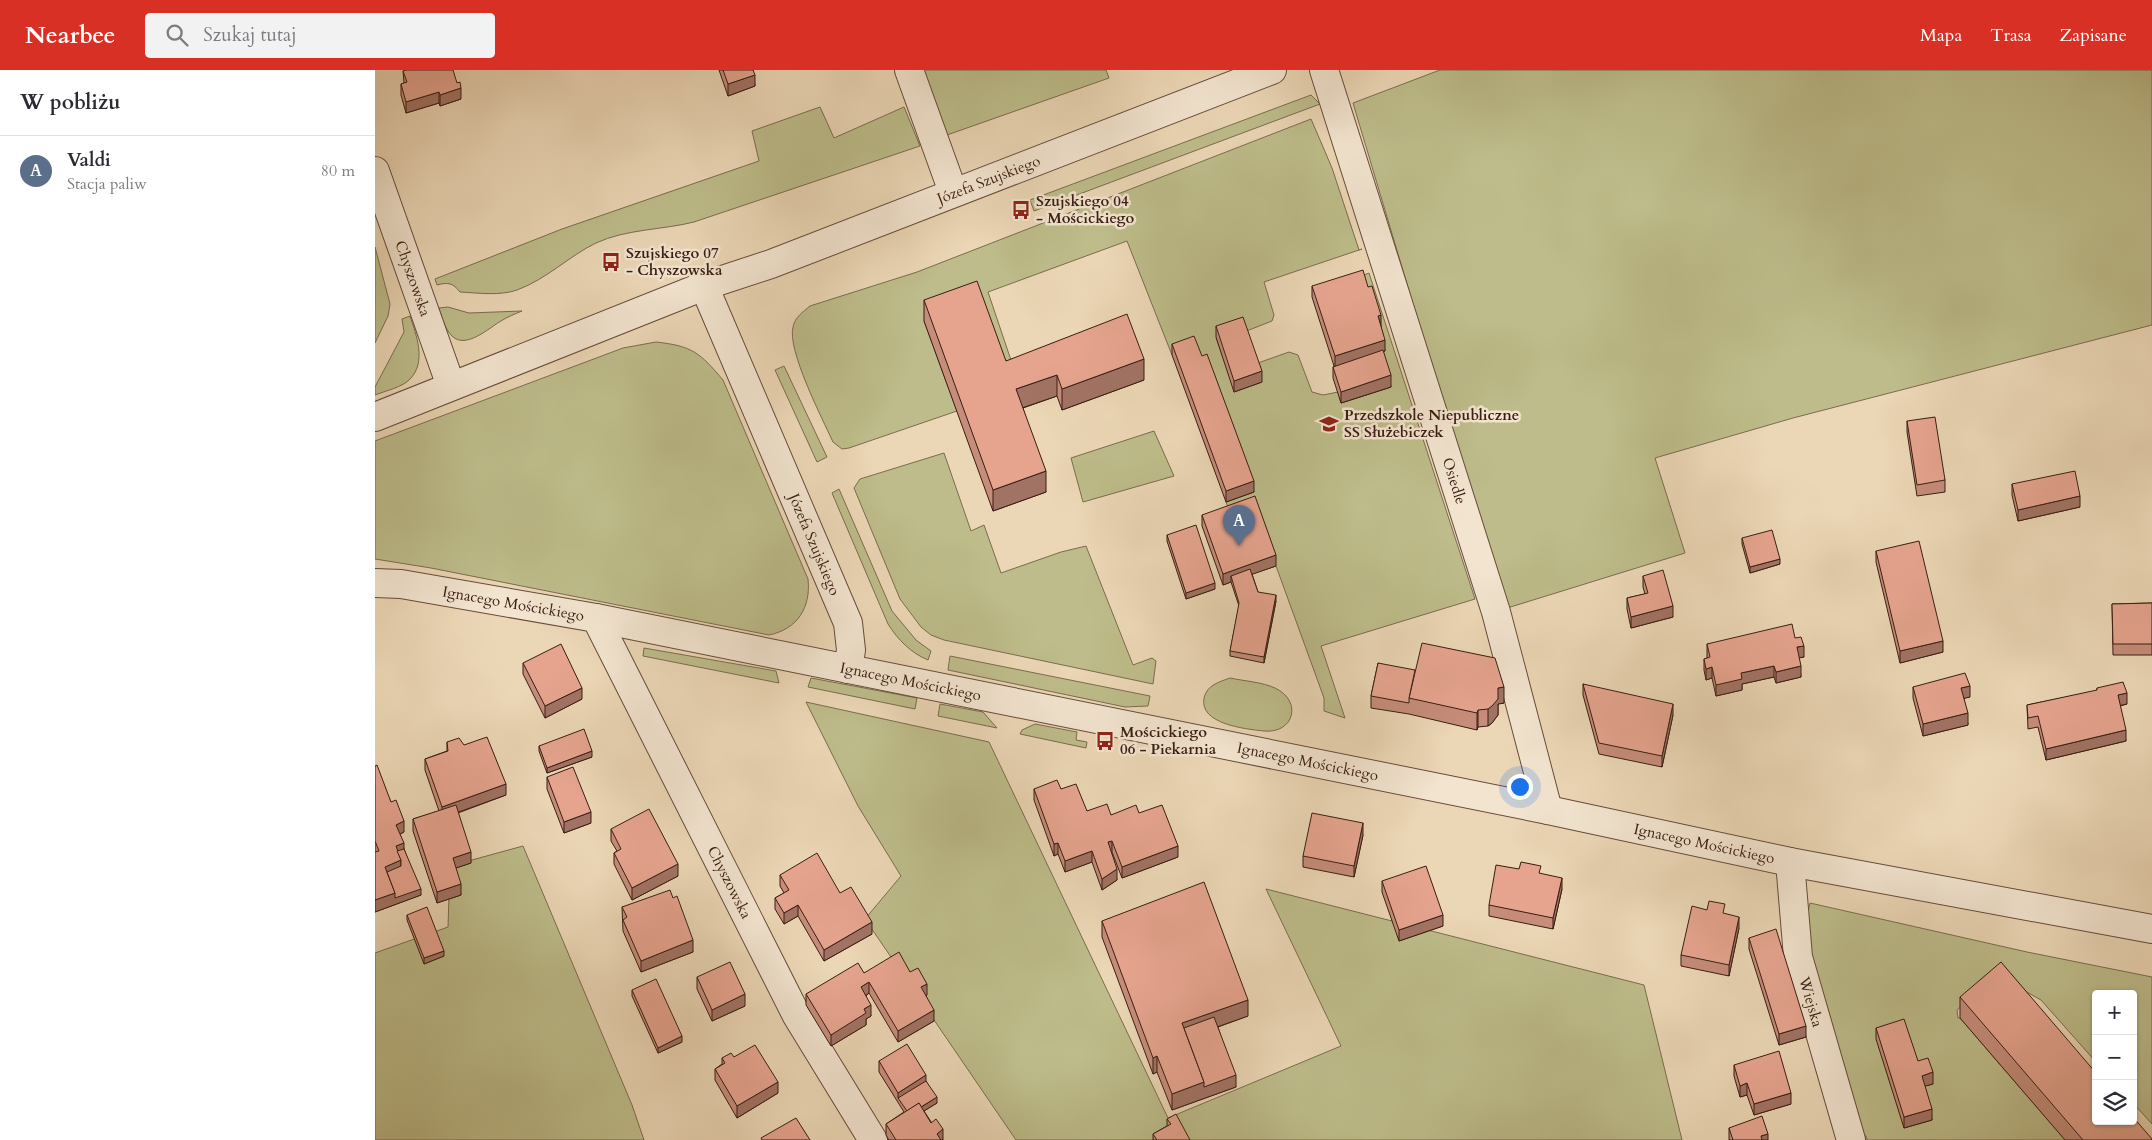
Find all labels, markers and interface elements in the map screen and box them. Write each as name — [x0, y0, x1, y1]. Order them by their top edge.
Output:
search box — [145, 13, 495, 58]
text: Nearbee — [25, 19, 115, 52]
icon: search — [163, 21, 191, 49]
text: Szukaj tutaj — [203, 22, 297, 48]
text: Mapa — [1920, 23, 1962, 48]
text: Trasa — [1990, 23, 2032, 48]
text: Zapisane — [2060, 23, 2127, 48]
text: W pobliżu — [20, 88, 121, 117]
text: Valdi — [67, 147, 111, 173]
street label: Józefa Szujskiego — [932, 151, 1043, 209]
text: A — [30, 160, 42, 182]
text: 80 m — [321, 160, 355, 182]
text: Stacja paliw — [67, 173, 147, 195]
place label: Szujskiego 04 - Mościckiego — [1036, 191, 1134, 228]
bus stop icon: Szujskiego 04 - Mościckiego — [1010, 199, 1032, 221]
street label: Chyszowska — [390, 238, 436, 320]
place label: Szujskiego 07 - Chyszowska — [626, 243, 723, 280]
bus stop icon: Szujskiego 07 - Chyszowska — [600, 251, 622, 273]
place label: Przedszkole Niepubliczne SS Służebiczek — [1344, 405, 1519, 442]
school or university icon: Przedszkole Niepubliczne SS Służebiczek — [1318, 413, 1340, 435]
street label: Osiedle — [1438, 455, 1471, 507]
street label: Józefa Szujskiego — [783, 488, 845, 598]
pin: A — [1223, 505, 1255, 546]
street label: Ignacego Mościckiego — [441, 581, 586, 626]
street label: Ignacego Mościckiego — [838, 657, 983, 705]
place label: Mościckiego 06 - Piekarnia — [1120, 722, 1217, 759]
bus stop icon: Mościckiego 06 - Piekarnia — [1094, 730, 1116, 752]
street label: Ignacego Mościckiego — [1235, 738, 1380, 786]
your location — [1507, 774, 1533, 800]
street label: Ignacego Mościckiego — [1632, 819, 1777, 868]
street label: Chyszowska — [703, 842, 756, 922]
street label: Wiejska — [1794, 973, 1828, 1030]
map controls — [2092, 990, 2137, 1125]
button: + — [2092, 990, 2137, 1035]
button: − — [2092, 1035, 2137, 1080]
button: layers — [2092, 1080, 2137, 1125]

